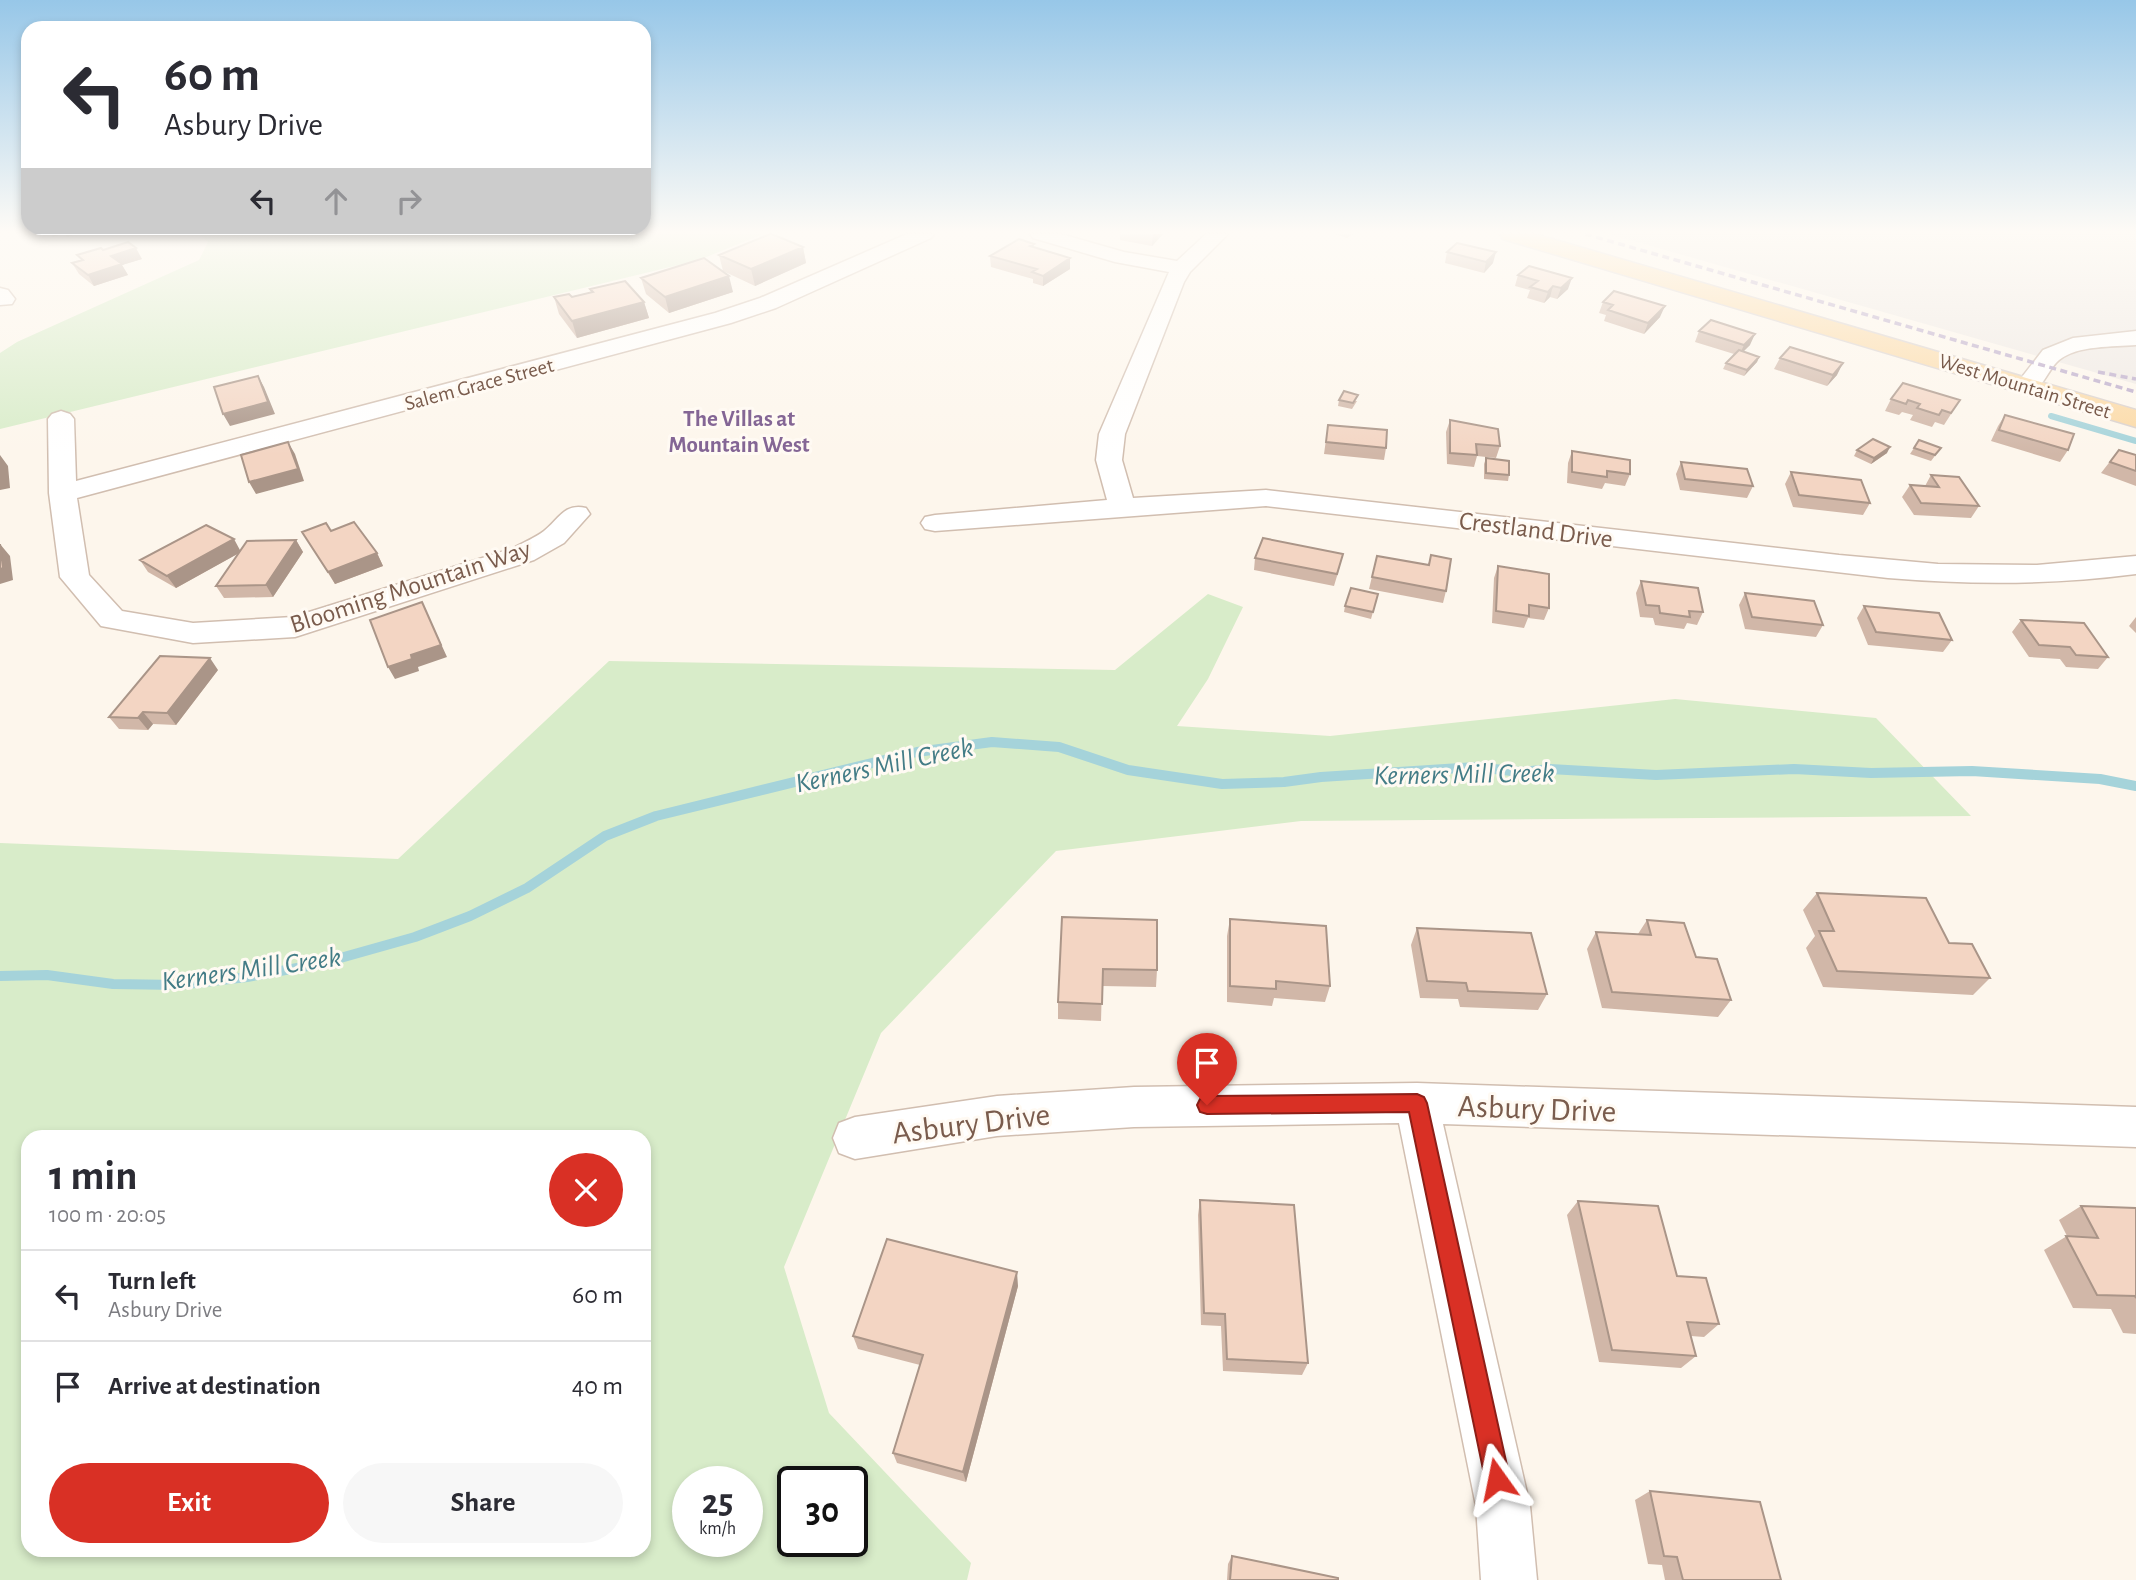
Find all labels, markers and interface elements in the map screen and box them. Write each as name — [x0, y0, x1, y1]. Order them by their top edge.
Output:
icon: left — [49, 49, 140, 140]
text: 60 m — [164, 51, 260, 100]
text: Asbury Drive — [164, 109, 323, 141]
icon: left — [244, 182, 282, 220]
icon: ahead — [317, 182, 355, 220]
icon: right — [390, 182, 428, 220]
street label: West Mountain Street — [1936, 350, 2114, 423]
street label: Salem Grace Street — [402, 354, 556, 414]
district label: The Villas at Mountain West — [669, 408, 810, 457]
street label: Crestland Drive — [1458, 508, 1614, 552]
street label: Blooming Mountain Way — [287, 536, 534, 638]
water label: Kerners Mill Creek — [793, 733, 976, 798]
water label: Kerners Mill Creek — [1373, 759, 1555, 791]
water label: Kerners Mill Creek — [160, 944, 343, 996]
pin — [1177, 1033, 1237, 1105]
icon: arrive — [1188, 1044, 1226, 1082]
street label: Asbury Drive — [1457, 1090, 1617, 1128]
street label: Asbury Drive — [890, 1098, 1052, 1150]
button: close — [549, 1153, 623, 1227]
text: 1 min — [49, 1155, 138, 1197]
text: 100 m · 20:05 — [49, 1204, 166, 1227]
text: Turn left — [108, 1268, 196, 1294]
icon: left — [49, 1277, 87, 1315]
text: 60 m — [572, 1282, 623, 1308]
text: Asbury Drive — [108, 1299, 222, 1322]
icon: arrive — [49, 1368, 87, 1406]
text: Arrive at destination — [108, 1373, 321, 1399]
text: 40 m — [572, 1373, 623, 1399]
position arrow — [1460, 1442, 1534, 1516]
button: Exit — [49, 1463, 329, 1543]
button: Share — [343, 1463, 623, 1543]
speed limit sign: 30 — [777, 1466, 868, 1557]
text: 25 — [702, 1485, 733, 1520]
text: km/h — [699, 1520, 736, 1538]

